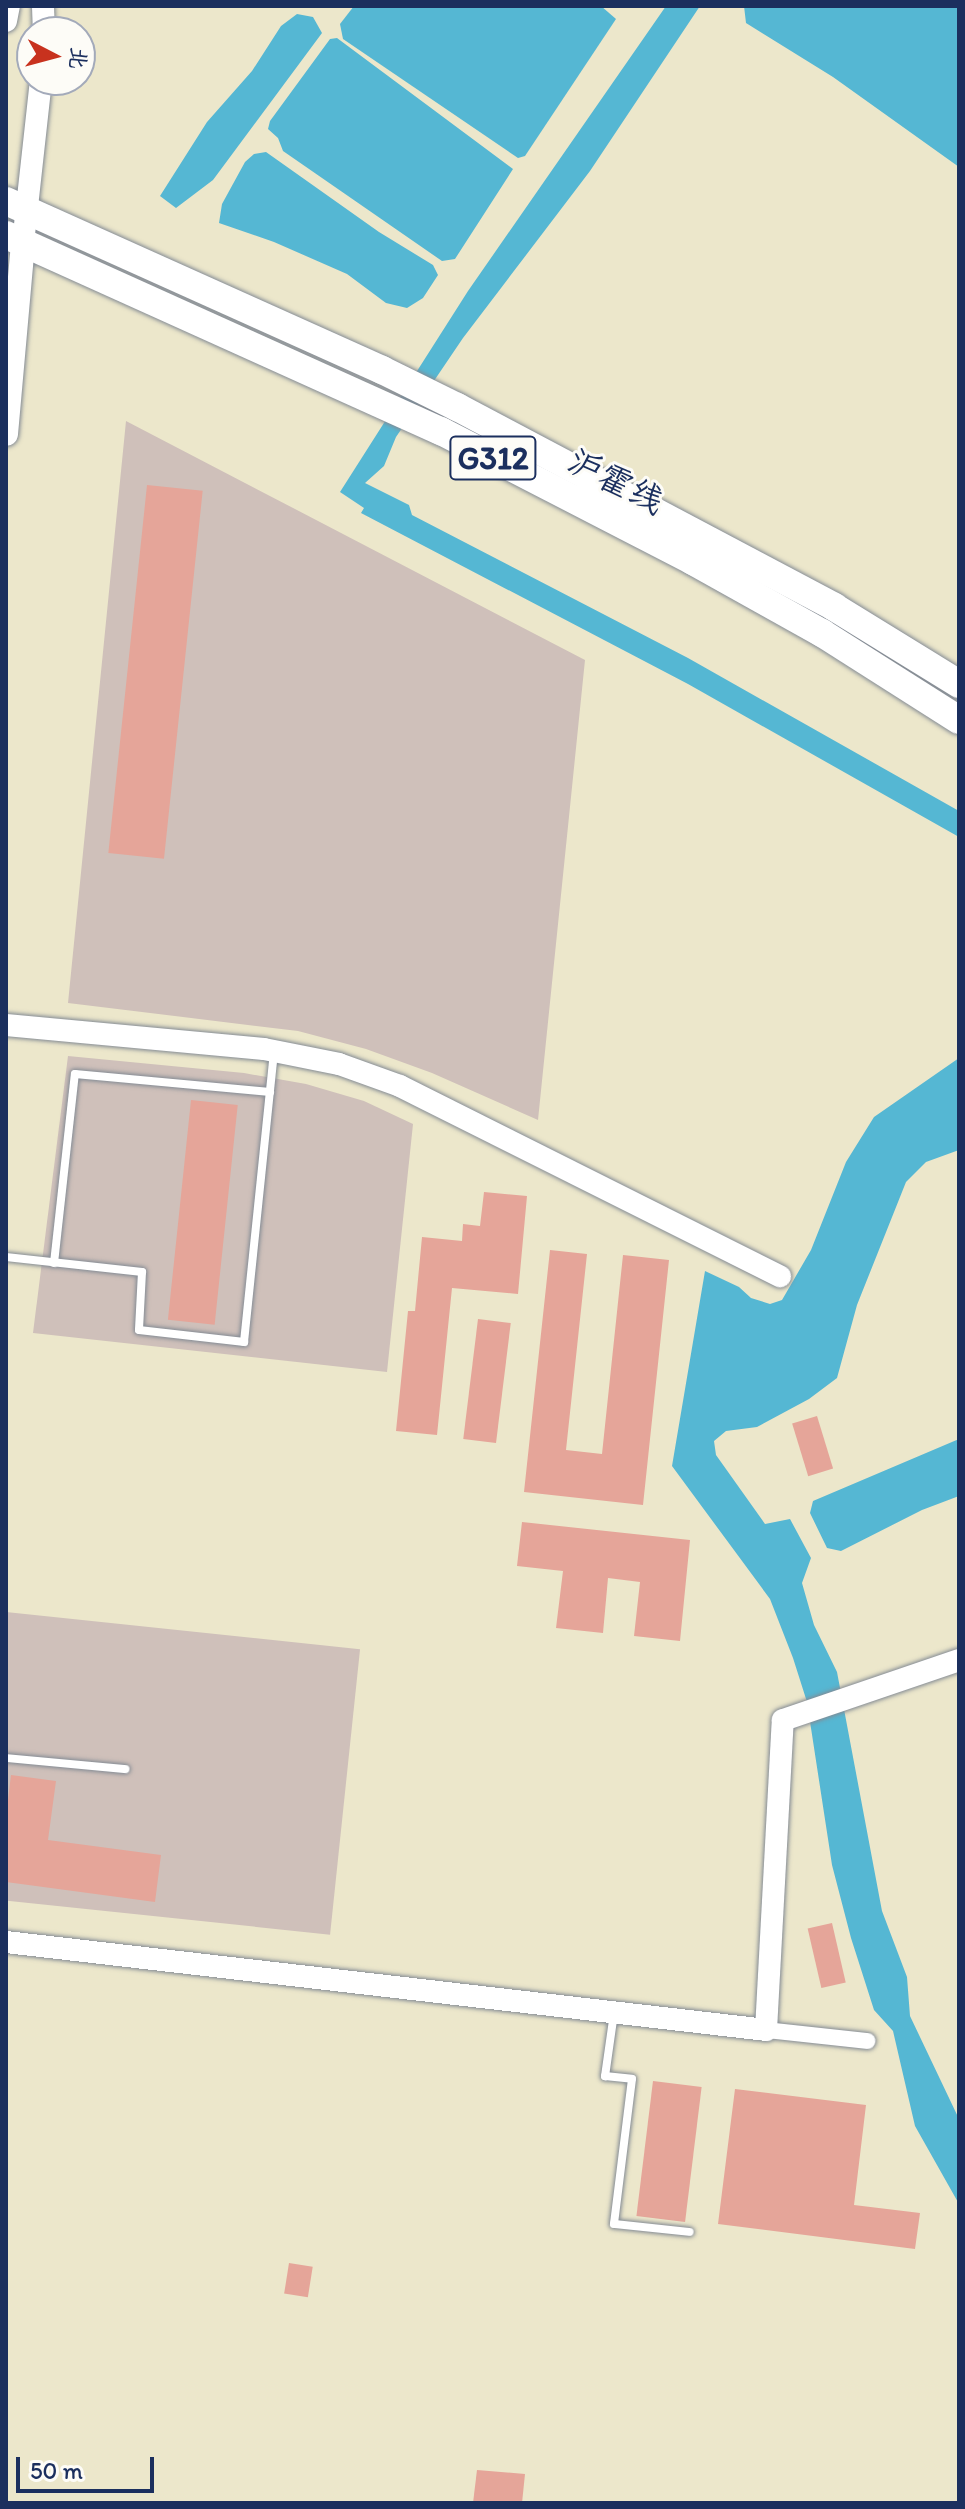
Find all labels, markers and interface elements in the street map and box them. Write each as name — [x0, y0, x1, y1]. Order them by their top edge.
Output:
north arrow — [16, 16, 96, 96]
text: 北 — [64, 46, 93, 71]
road number: G312 — [449, 430, 537, 486]
street label: 沪霍线 — [561, 440, 671, 522]
scale bar — [20, 2441, 158, 2491]
text: 50 m — [30, 2456, 83, 2485]

